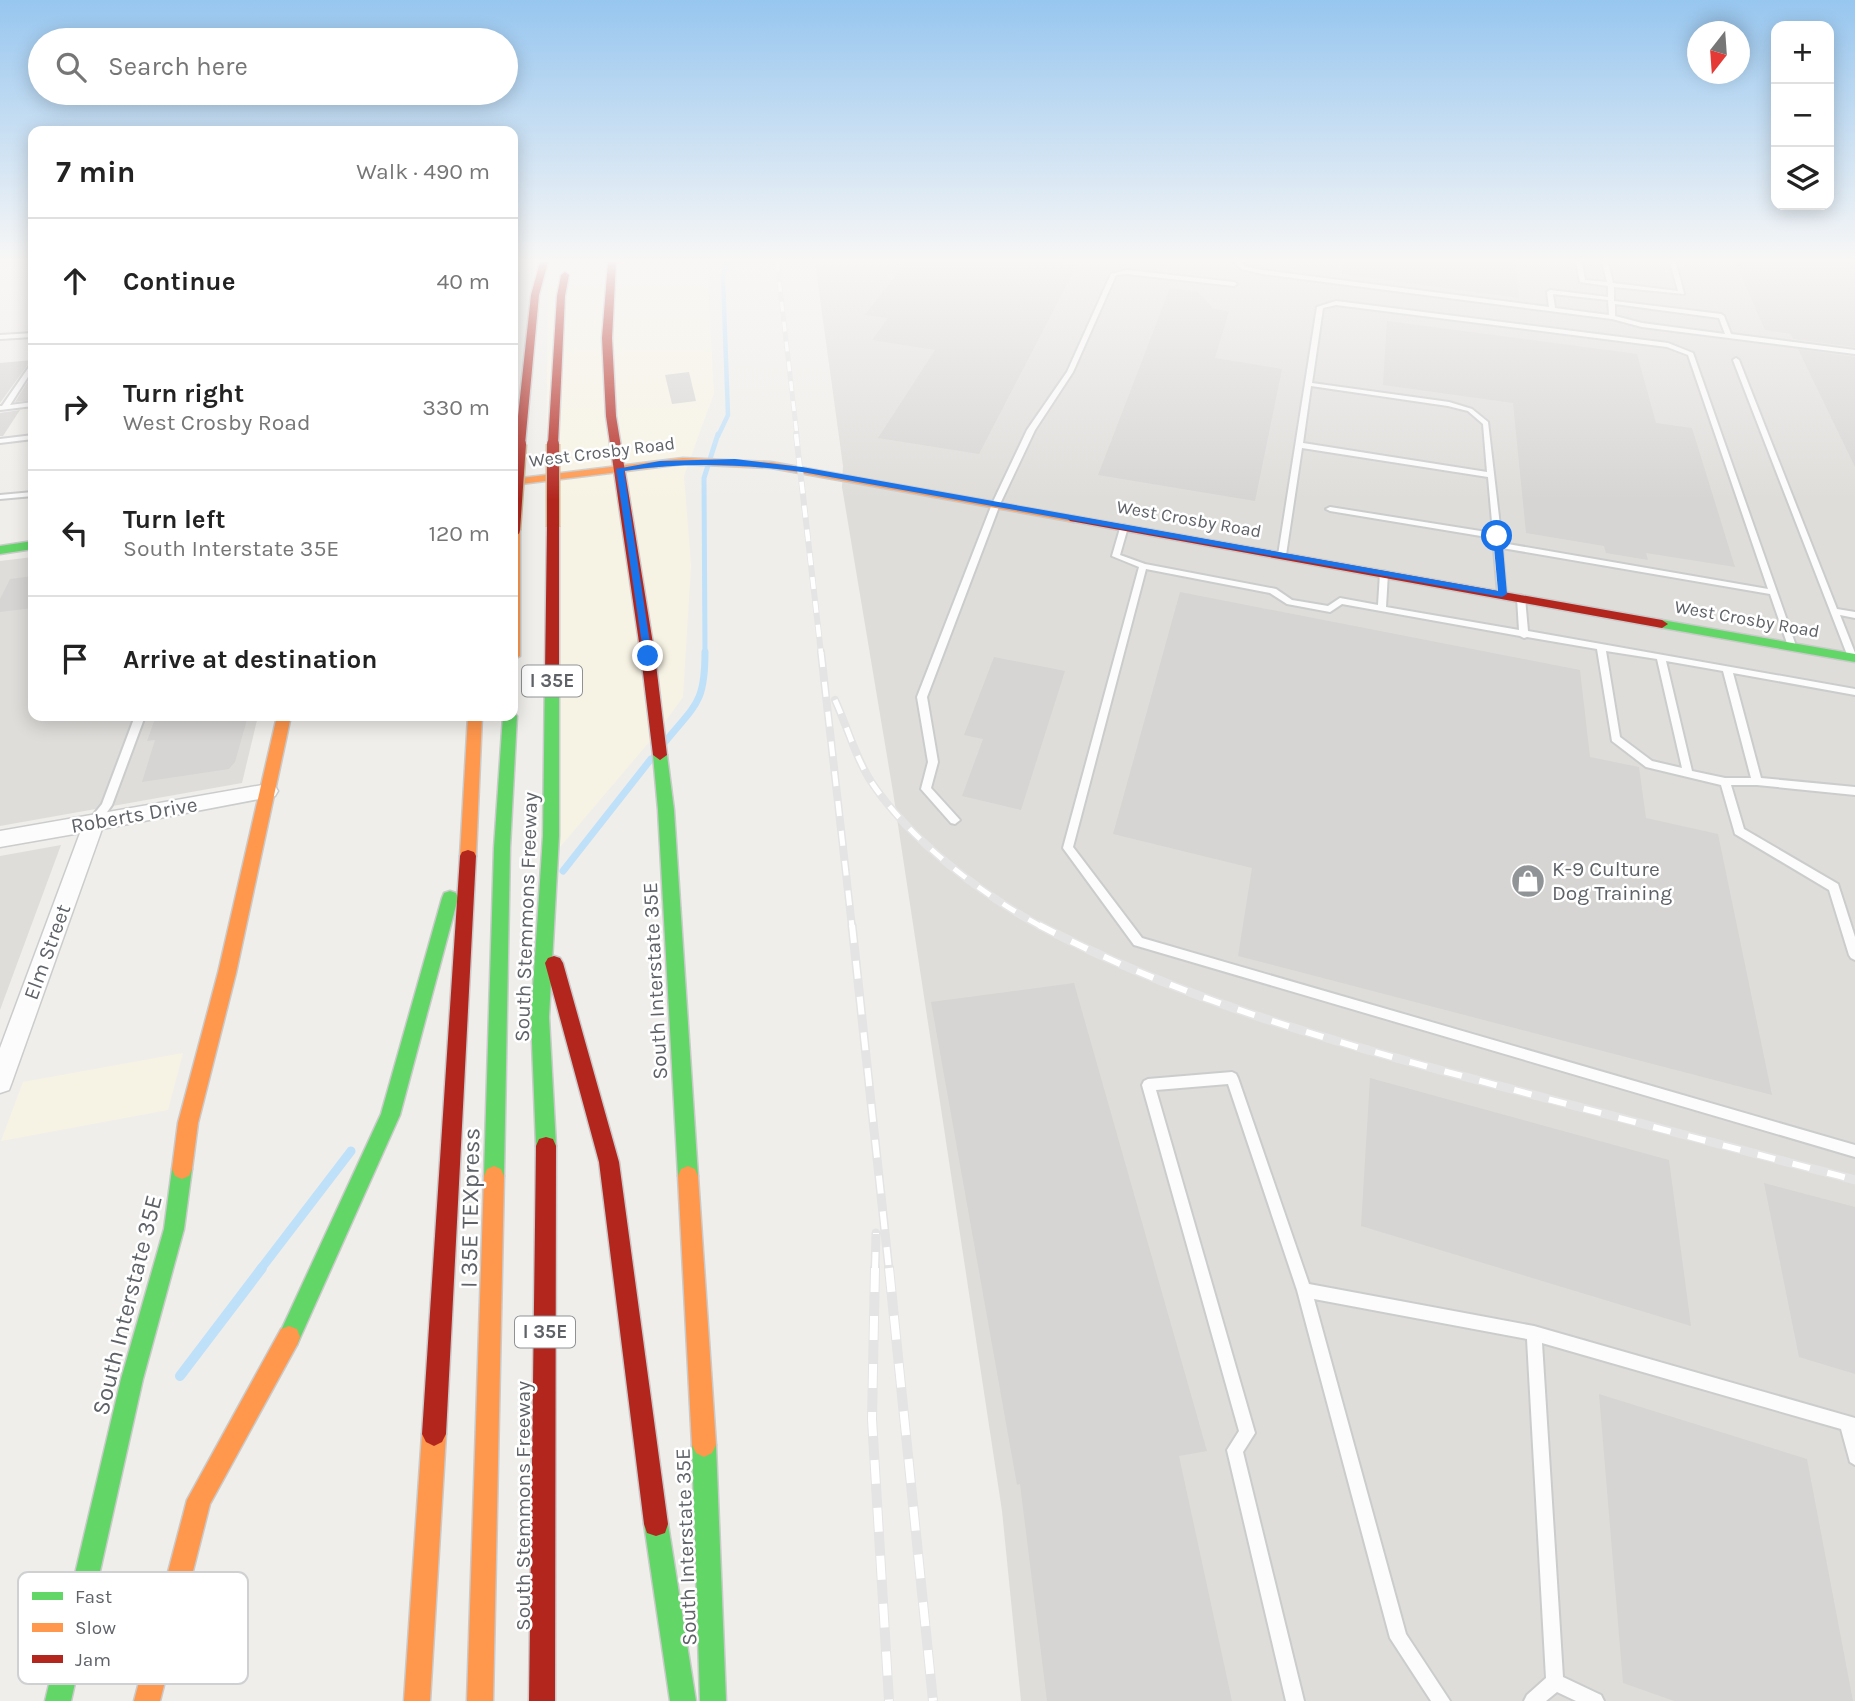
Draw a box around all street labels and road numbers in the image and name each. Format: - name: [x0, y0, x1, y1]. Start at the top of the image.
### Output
- street label: West Crosby Road: [528, 432, 676, 472]
- street label: West Crosby Road: [1115, 495, 1263, 543]
- street label: West Crosby Road: [1673, 595, 1821, 643]
- road number: I 35E: [522, 666, 582, 696]
- street label: South Stemmons Freeway: [510, 791, 542, 1042]
- street label: Roberts Drive: [69, 792, 199, 838]
- street label: South Interstate 35E: [638, 882, 672, 1080]
- street label: Elm Street: [19, 901, 75, 1003]
- street label: I 35E TEXpress: [455, 1128, 485, 1288]
- street label: South Interstate 35E: [86, 1192, 168, 1418]
- road number: I 35E: [515, 1316, 575, 1348]
- street label: South Stemmons Freeway: [511, 1381, 535, 1631]
- street label: South Interstate 35E: [671, 1448, 701, 1646]

